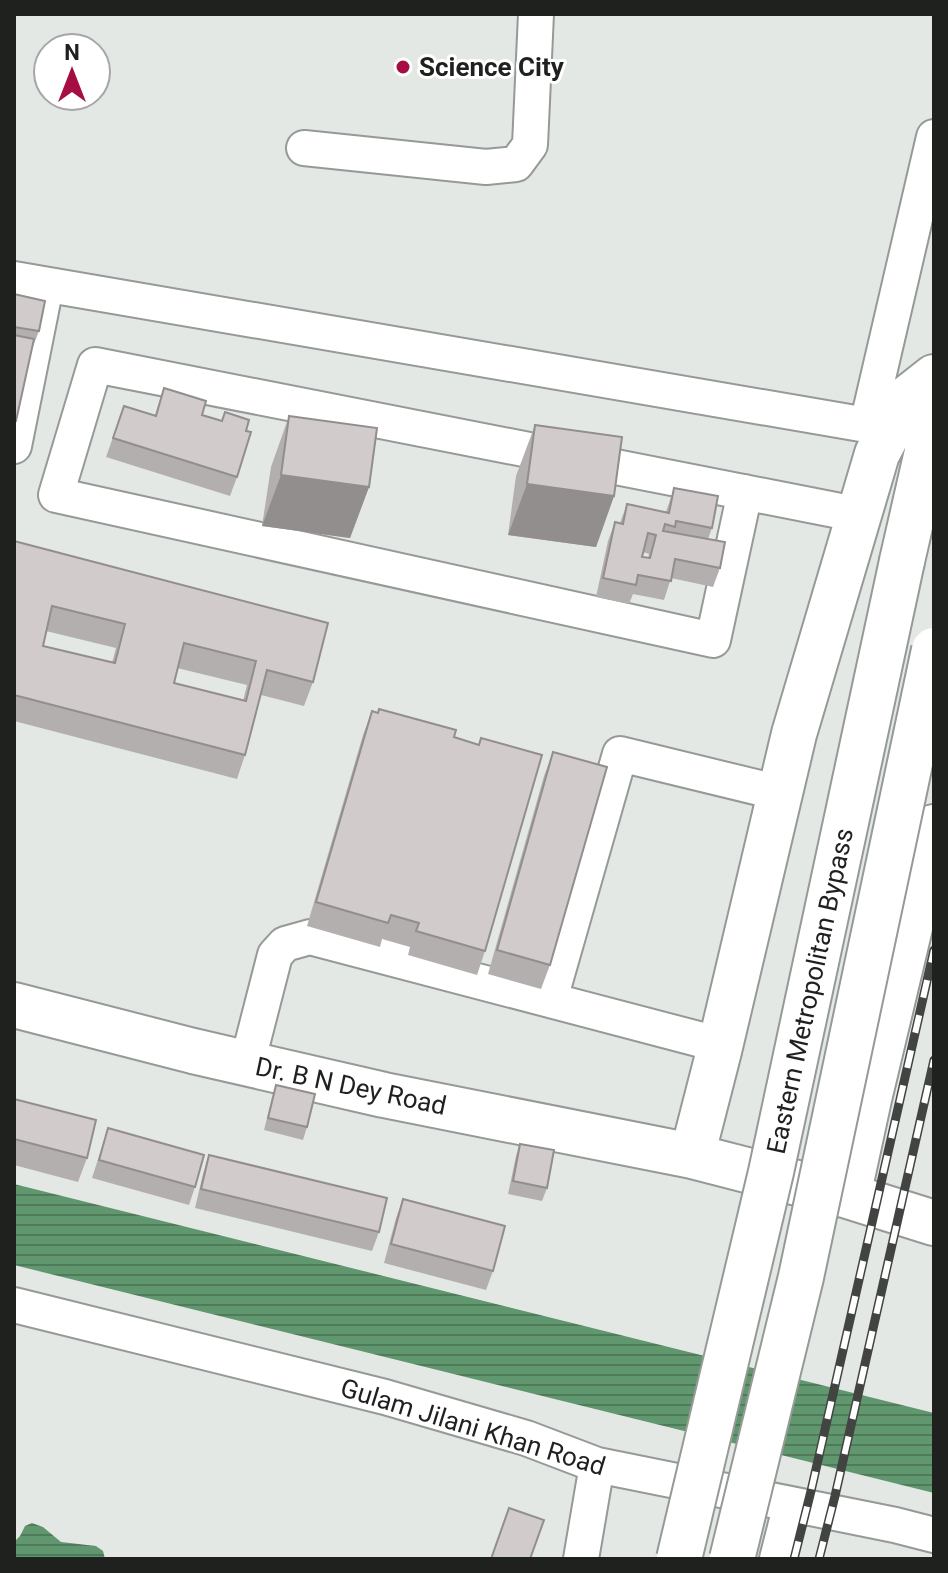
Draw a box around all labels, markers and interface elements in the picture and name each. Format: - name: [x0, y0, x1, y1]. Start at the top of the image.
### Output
- north arrow: [32, 32, 112, 112]
- text: N: [64, 40, 80, 65]
- place label: Science City: [419, 52, 565, 82]
- marker: Science City: [394, 58, 412, 76]
- street label: Eastern Metropolitan Bypass: [761, 825, 859, 1157]
- street label: Dr. B N Dey Road: [253, 1051, 449, 1121]
- street label: Gulam Jilani Khan Road: [337, 1372, 609, 1482]

